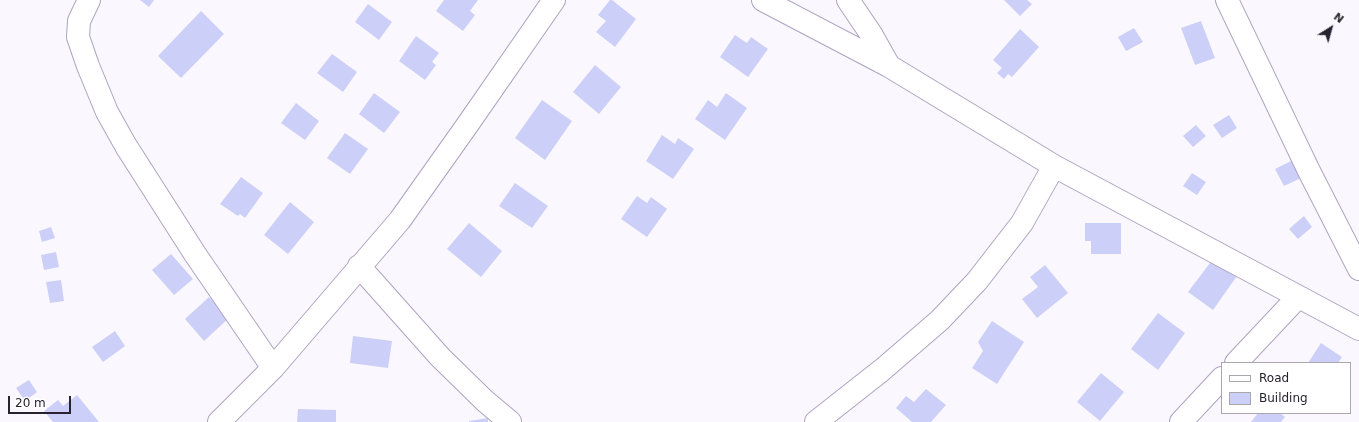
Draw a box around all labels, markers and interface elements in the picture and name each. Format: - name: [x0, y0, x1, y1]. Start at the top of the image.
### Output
- north arrow: [1311, 8, 1351, 48]
- text: N: [1331, 10, 1346, 26]
- legend: [1221, 362, 1351, 414]
- text: Road: [1259, 371, 1289, 385]
- scale bar: [10, 388, 73, 414]
- text: Building: [1259, 391, 1308, 405]
- text: 20 m: [15, 396, 46, 410]

